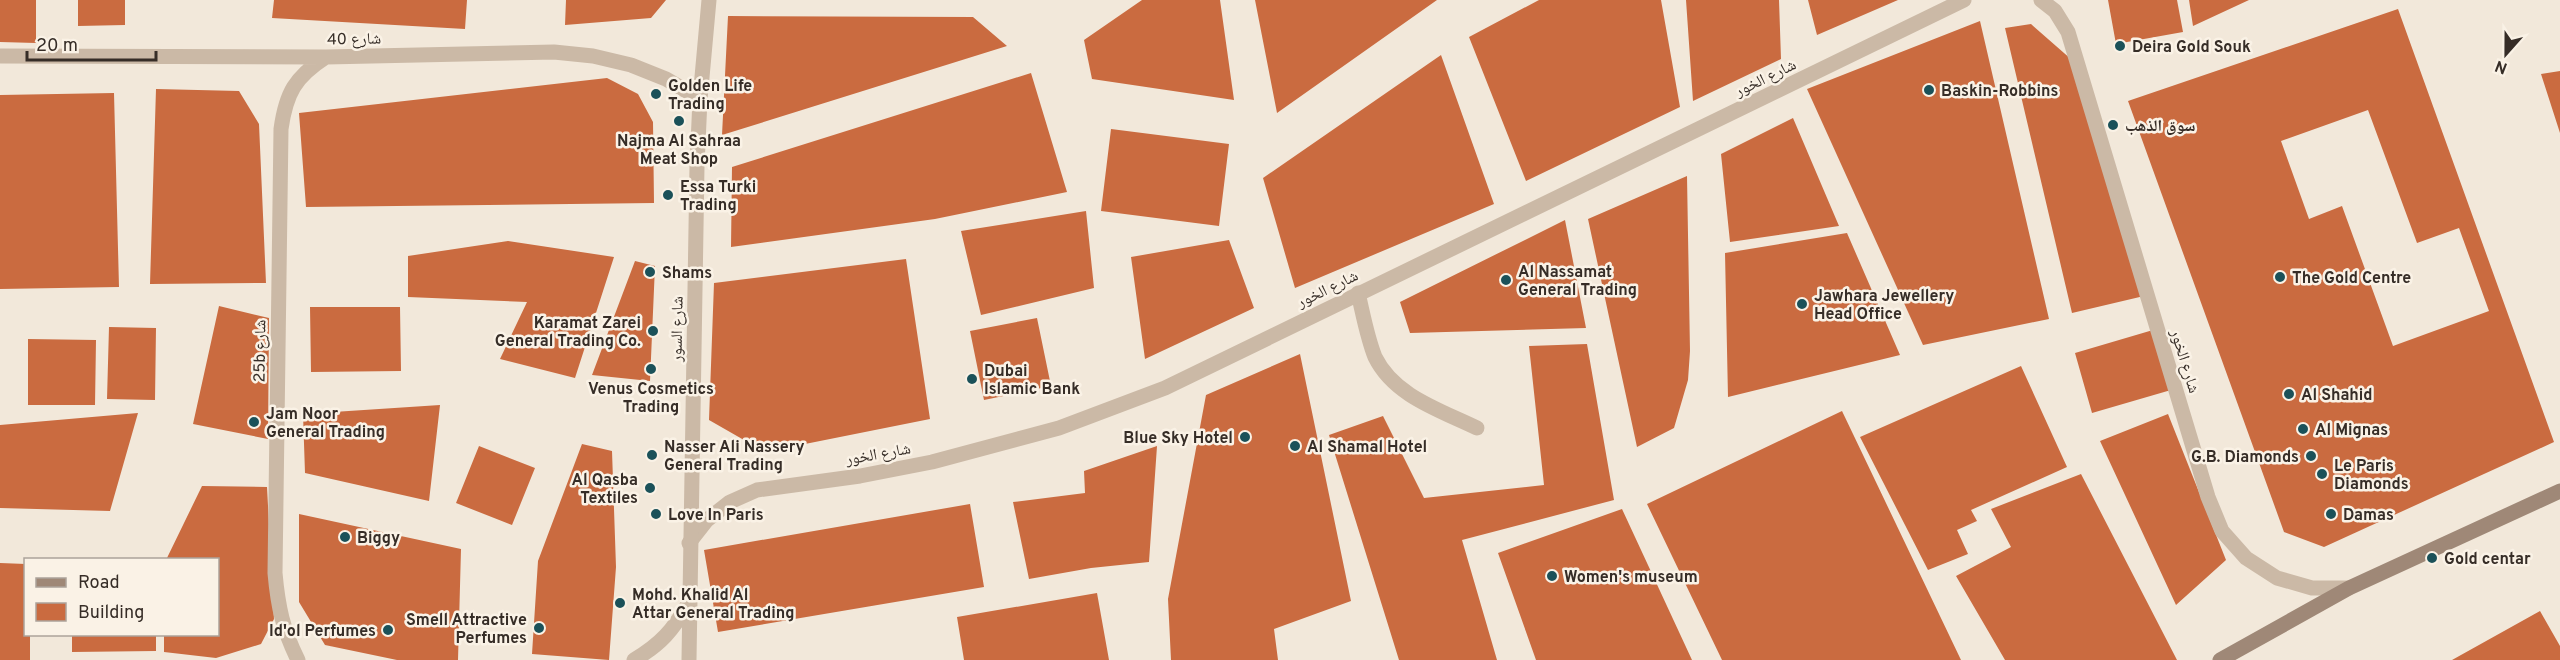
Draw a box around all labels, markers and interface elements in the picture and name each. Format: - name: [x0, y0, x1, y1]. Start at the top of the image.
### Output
- scale bar: [27, 24, 156, 62]
- north arrow: [2476, 24, 2536, 84]
- street label: شارع 40: [327, 30, 381, 50]
- text: 20 m: [36, 35, 78, 58]
- place label: Deira Gold Souk: [2132, 38, 2251, 58]
- marker: Deira Gold Souk: [2113, 39, 2127, 53]
- street label: شارع الخور: [1731, 55, 1800, 103]
- text: N: [2492, 55, 2510, 78]
- place label: Golden Life Trading: [668, 77, 752, 115]
- place label: Baskin-Robbins: [1941, 82, 2058, 102]
- marker: Baskin-Robbins: [1922, 83, 1936, 97]
- marker: Golden Life Trading: [649, 87, 663, 101]
- marker: Najma Al Sahraa Meat Shop: [672, 114, 686, 128]
- place label: سوق الذهب: [2125, 117, 2196, 137]
- marker: سوق الذهب: [2106, 118, 2120, 132]
- place label: Najma Al Sahraa Meat Shop: [617, 132, 741, 170]
- place label: Essa Turki Trading: [680, 178, 756, 216]
- marker: Essa Turki Trading: [661, 188, 675, 202]
- place label: Al Nassamat General Trading: [1518, 263, 1637, 301]
- place label: Shams: [662, 264, 712, 284]
- marker: Shams: [643, 265, 657, 279]
- street label: شارع الخور: [1293, 266, 1362, 314]
- place label: The Gold Centre: [2292, 269, 2411, 289]
- marker: The Gold Centre: [2273, 270, 2287, 284]
- marker: Al Nassamat General Trading: [1499, 273, 1513, 287]
- place label: Jawhara Jewellery Head Office: [1814, 287, 1954, 325]
- street label: شارع السور: [667, 296, 689, 363]
- marker: Jawhara Jewellery Head Office: [1795, 297, 1809, 311]
- place label: Karamat Zarei General Trading Co.: [495, 314, 641, 352]
- street label: 25b شارع: [250, 319, 272, 383]
- marker: Karamat Zarei General Trading Co.: [646, 324, 660, 338]
- street label: شارع الخور: [2165, 326, 2203, 396]
- marker: Venus Cosmetics Trading: [644, 362, 658, 376]
- place label: Dubai Islamic Bank: [984, 362, 1080, 400]
- marker: Dubai Islamic Bank: [965, 372, 979, 386]
- place label: Venus Cosmetics Trading: [588, 380, 714, 418]
- place label: Al Shahid: [2301, 386, 2373, 406]
- marker: Al Shahid: [2282, 387, 2296, 401]
- place label: Jam Noor General Trading: [266, 405, 385, 443]
- marker: Jam Noor General Trading: [247, 415, 261, 429]
- place label: Al Mignas: [2315, 421, 2388, 441]
- marker: Al Mignas: [2296, 422, 2310, 436]
- place label: Blue Sky Hotel: [1123, 429, 1233, 449]
- marker: Blue Sky Hotel: [1238, 430, 1252, 444]
- place label: Nasser Ali Nassery General Trading: [664, 438, 805, 476]
- place label: Al Shamal Hotel: [1307, 438, 1427, 458]
- street label: شارع الخور: [843, 439, 912, 471]
- marker: Al Shamal Hotel: [1288, 439, 1302, 453]
- marker: Nasser Ali Nassery General Trading: [645, 448, 659, 462]
- place label: G.B. Diamonds: [2191, 448, 2299, 468]
- marker: G.B. Diamonds: [2304, 449, 2318, 463]
- place label: Le Paris Diamonds: [2334, 457, 2409, 495]
- marker: Le Paris Diamonds: [2315, 467, 2329, 481]
- place label: Al Qasba Textiles: [572, 471, 638, 509]
- marker: Al Qasba Textiles: [643, 481, 657, 495]
- place label: Love In Paris: [668, 506, 764, 526]
- place label: Damas: [2343, 506, 2394, 526]
- marker: Love In Paris: [649, 507, 663, 521]
- marker: Damas: [2324, 507, 2338, 521]
- place label: Biggy: [357, 529, 400, 549]
- marker: Biggy: [338, 530, 352, 544]
- place label: Gold centar: [2444, 550, 2531, 570]
- marker: Gold centar: [2425, 551, 2439, 565]
- legend: [24, 558, 219, 636]
- place label: Women's museum: [1564, 568, 1698, 588]
- marker: Women's museum: [1545, 569, 1559, 583]
- text: Road: [78, 572, 120, 595]
- place label: Mohd. Khalid Al Attar General Trading: [632, 586, 795, 624]
- marker: Mohd. Khalid Al Attar General Trading: [613, 596, 627, 610]
- text: Building: [78, 602, 144, 625]
- place label: Smell Attractive Perfumes: [406, 611, 527, 649]
- marker: Smell Attractive Perfumes: [532, 621, 546, 635]
- place label: Id'ol Perfumes: [269, 622, 376, 642]
- marker: Id'ol Perfumes: [381, 623, 395, 637]

